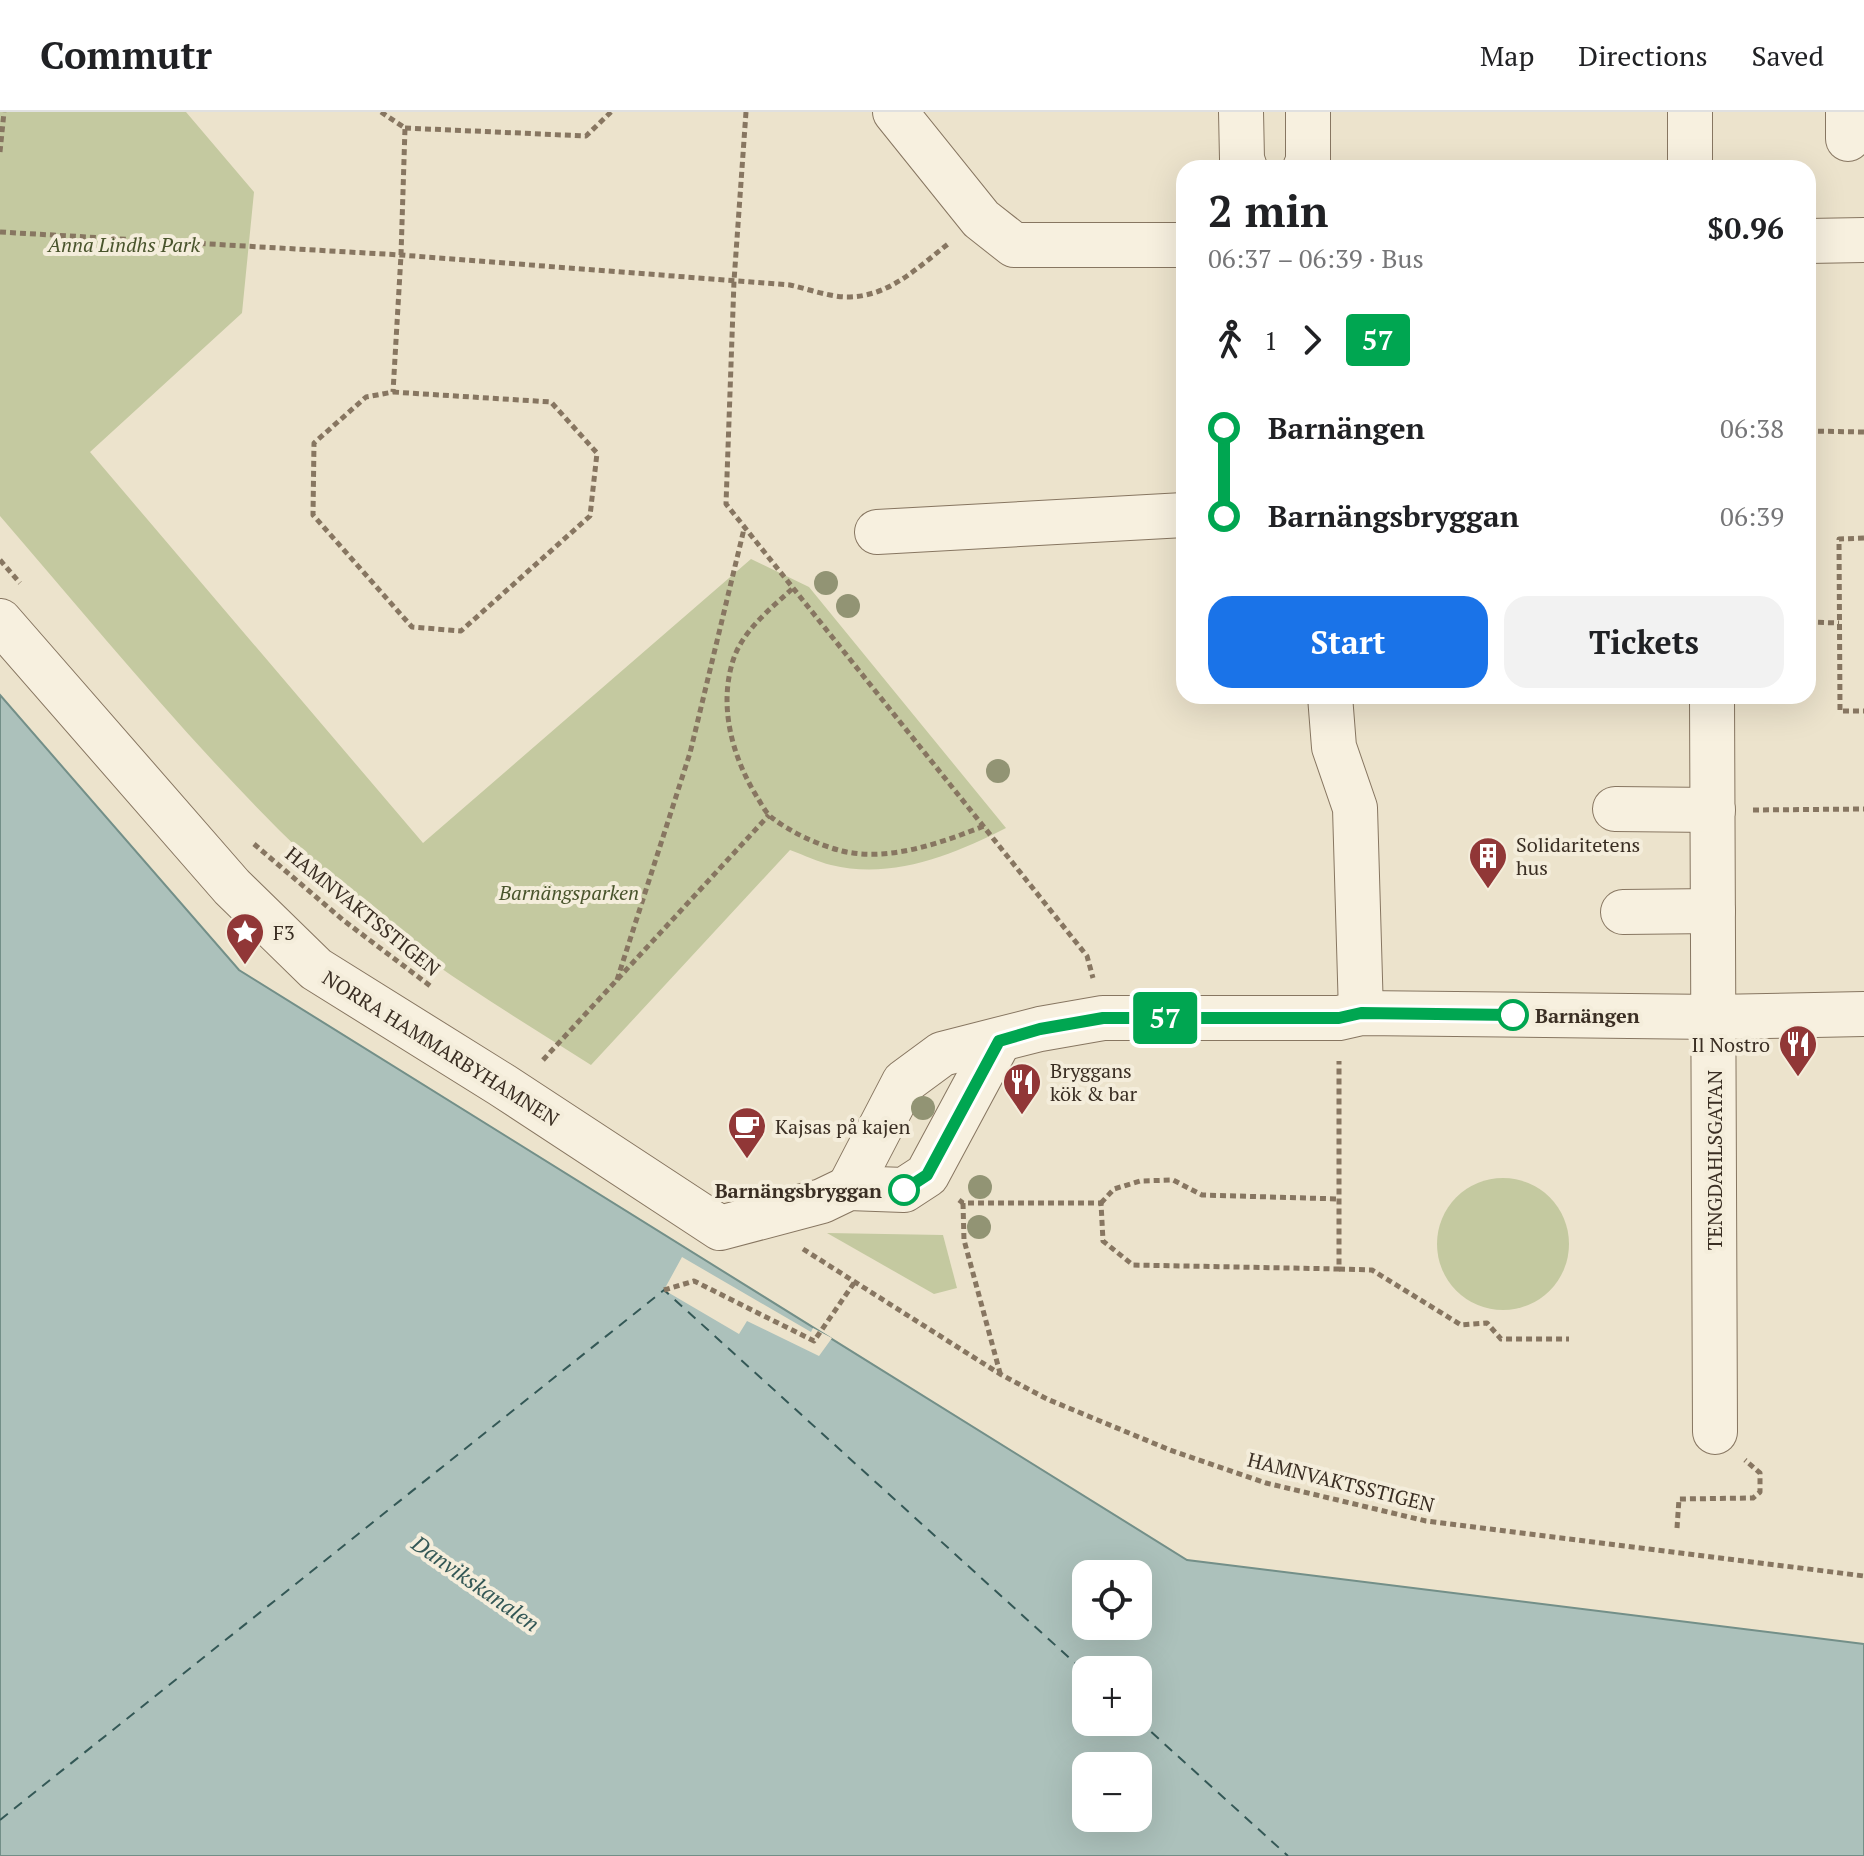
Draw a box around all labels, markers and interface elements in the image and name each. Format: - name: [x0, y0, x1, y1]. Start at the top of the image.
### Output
- text: Commutr: [40, 30, 212, 80]
- text: Map: [1480, 37, 1534, 74]
- text: Directions: [1578, 37, 1708, 74]
- text: Saved: [1752, 37, 1824, 74]
- text: 2 min: [1208, 181, 1328, 240]
- text: $0.96: [1707, 208, 1784, 248]
- park label: Anna Lindhs Park: [47, 231, 201, 258]
- text: 06:37 – 06:39 · Bus: [1208, 241, 1424, 275]
- icon: walk: [1208, 318, 1252, 362]
- icon: forward: [1290, 318, 1334, 362]
- text: 57: [1362, 321, 1394, 358]
- text: 1: [1264, 323, 1278, 357]
- text: Barnängen: [1268, 408, 1425, 448]
- text: 06:38: [1720, 411, 1784, 445]
- text: Barnängsbryggan: [1268, 496, 1519, 536]
- text: 06:39: [1720, 499, 1784, 533]
- button: Start: [1208, 596, 1488, 688]
- button: Tickets: [1504, 596, 1784, 688]
- place label: Solidaritetens hus: [1516, 831, 1640, 881]
- building icon: Solidaritetens hus: [1467, 835, 1509, 890]
- street label: HAMNVAKTSSTIGEN: [280, 840, 446, 982]
- park label: Barnängsparken: [498, 879, 639, 906]
- place icon: F3: [224, 911, 266, 966]
- place label: F3: [273, 919, 295, 946]
- street label: NORRA HAMMARBYHAMNEN: [318, 964, 565, 1132]
- line badge: 57: [1129, 992, 1201, 1044]
- text: 57: [1149, 999, 1181, 1036]
- marker: Barnängen: [1498, 1000, 1528, 1030]
- place label: Barnängen: [1535, 1002, 1640, 1029]
- restaurant icon: Il Nostro: [1777, 1023, 1819, 1078]
- place label: Il Nostro: [1692, 1031, 1770, 1058]
- place label: Bryggans kök & bar: [1050, 1057, 1138, 1107]
- restaurant icon: Bryggans kök & bar: [1001, 1061, 1043, 1116]
- street label: TENGDAHLSGATAN: [1701, 1070, 1728, 1250]
- cafe icon: Kajsas på kajen: [726, 1105, 768, 1160]
- place label: Kajsas på kajen: [775, 1113, 911, 1140]
- marker: Barnängsbryggan: [889, 1175, 919, 1205]
- place label: Barnängsbryggan: [715, 1177, 882, 1204]
- street label: HAMNVAKTSSTIGEN: [1245, 1446, 1438, 1518]
- water label: Danvikskanalen: [406, 1528, 545, 1638]
- map controls: [1072, 1560, 1152, 1832]
- button: locate: [1072, 1560, 1152, 1640]
- button: +: [1072, 1656, 1152, 1736]
- button: −: [1072, 1752, 1152, 1832]

